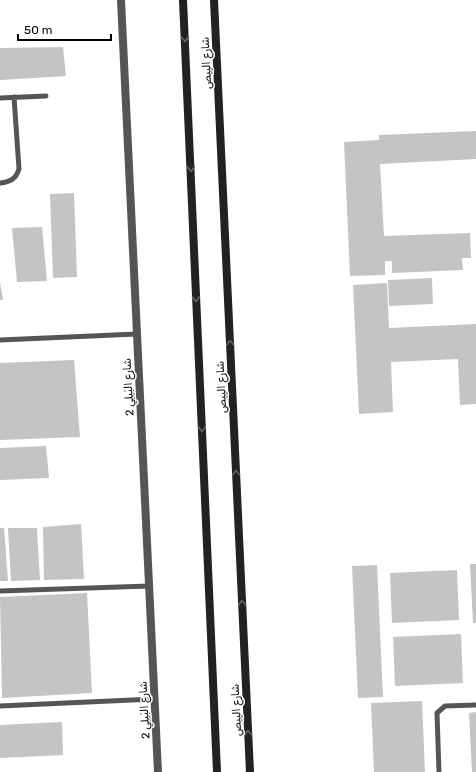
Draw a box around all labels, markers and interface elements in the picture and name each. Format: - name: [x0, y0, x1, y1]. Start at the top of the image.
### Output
- scale bar: [18, 16, 111, 42]
- text: 50 m: [24, 23, 52, 37]
- one-way arrow: [181, 36, 189, 42]
- street label: شارع البِيص: [199, 36, 216, 89]
- one-way arrow: [186, 166, 195, 172]
- one-way arrow: [192, 296, 200, 302]
- one-way arrow: [226, 340, 234, 346]
- street label: شارع البَيلِي 2: [120, 358, 139, 416]
- street label: شارع البِيص: [214, 360, 231, 413]
- one-way arrow: [197, 426, 206, 432]
- one-way arrow: [232, 470, 240, 476]
- one-way arrow: [238, 600, 246, 606]
- street label: شارع البَيلِي 2: [136, 681, 155, 739]
- street label: شارع البِيص: [229, 683, 246, 736]
- one-way arrow: [244, 730, 252, 736]

